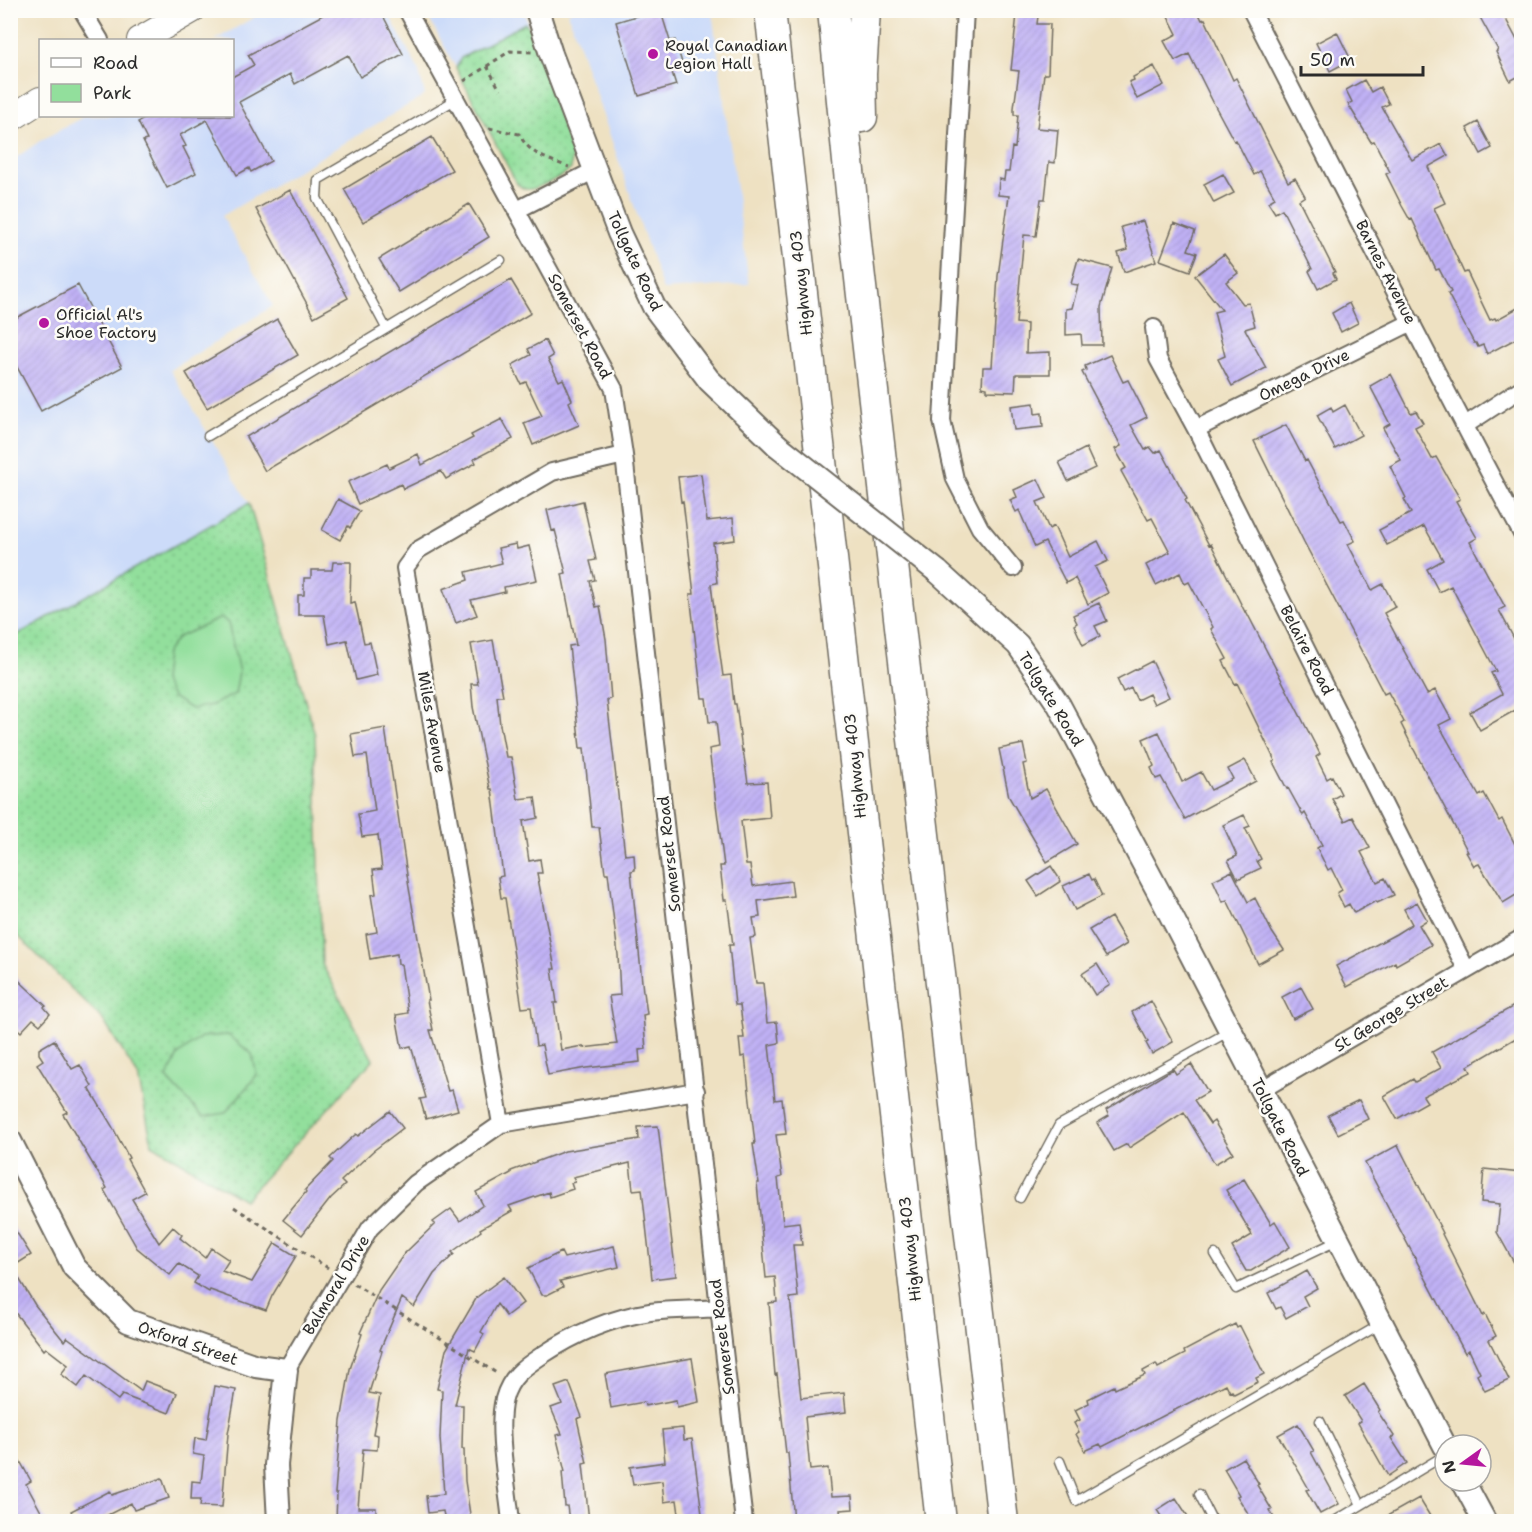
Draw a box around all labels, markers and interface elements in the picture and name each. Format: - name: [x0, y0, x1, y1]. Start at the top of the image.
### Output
- place label: Royal Canadian Legion Hall: [665, 35, 788, 74]
- legend: [39, 39, 234, 117]
- scale bar: [1301, 39, 1422, 77]
- marker: Royal Canadian Legion Hall: [646, 47, 660, 61]
- text: 50 m: [1310, 48, 1355, 72]
- text: Road: [93, 51, 138, 75]
- text: Park: [93, 81, 132, 105]
- street label: Tollgate Road: [603, 208, 667, 314]
- street label: Barnes Avenue: [1351, 216, 1421, 328]
- street label: Highway 403: [785, 229, 817, 337]
- street label: Somerset Road: [543, 269, 617, 383]
- place label: Official Al's Shoe Factory: [56, 304, 157, 343]
- marker: Official Al's Shoe Factory: [37, 316, 51, 330]
- street label: Omega Drive: [1255, 344, 1353, 406]
- street label: Belaire Road: [1275, 601, 1339, 699]
- street label: Tollgate Road: [1014, 648, 1088, 750]
- street label: Miles Avenue: [413, 669, 451, 775]
- street label: Highway 403: [839, 712, 871, 820]
- street label: Somerset Road: [652, 795, 686, 913]
- street label: St George Street: [1330, 972, 1452, 1056]
- street label: Tollgate Road: [1246, 1074, 1314, 1180]
- street label: Highway 403: [894, 1195, 926, 1303]
- street label: Balmoral Drive: [298, 1231, 374, 1339]
- street label: Somerset Road: [704, 1278, 740, 1396]
- street label: Oxford Street: [135, 1316, 241, 1370]
- north arrow: [1433, 1433, 1493, 1493]
- text: N: [1437, 1458, 1461, 1476]

